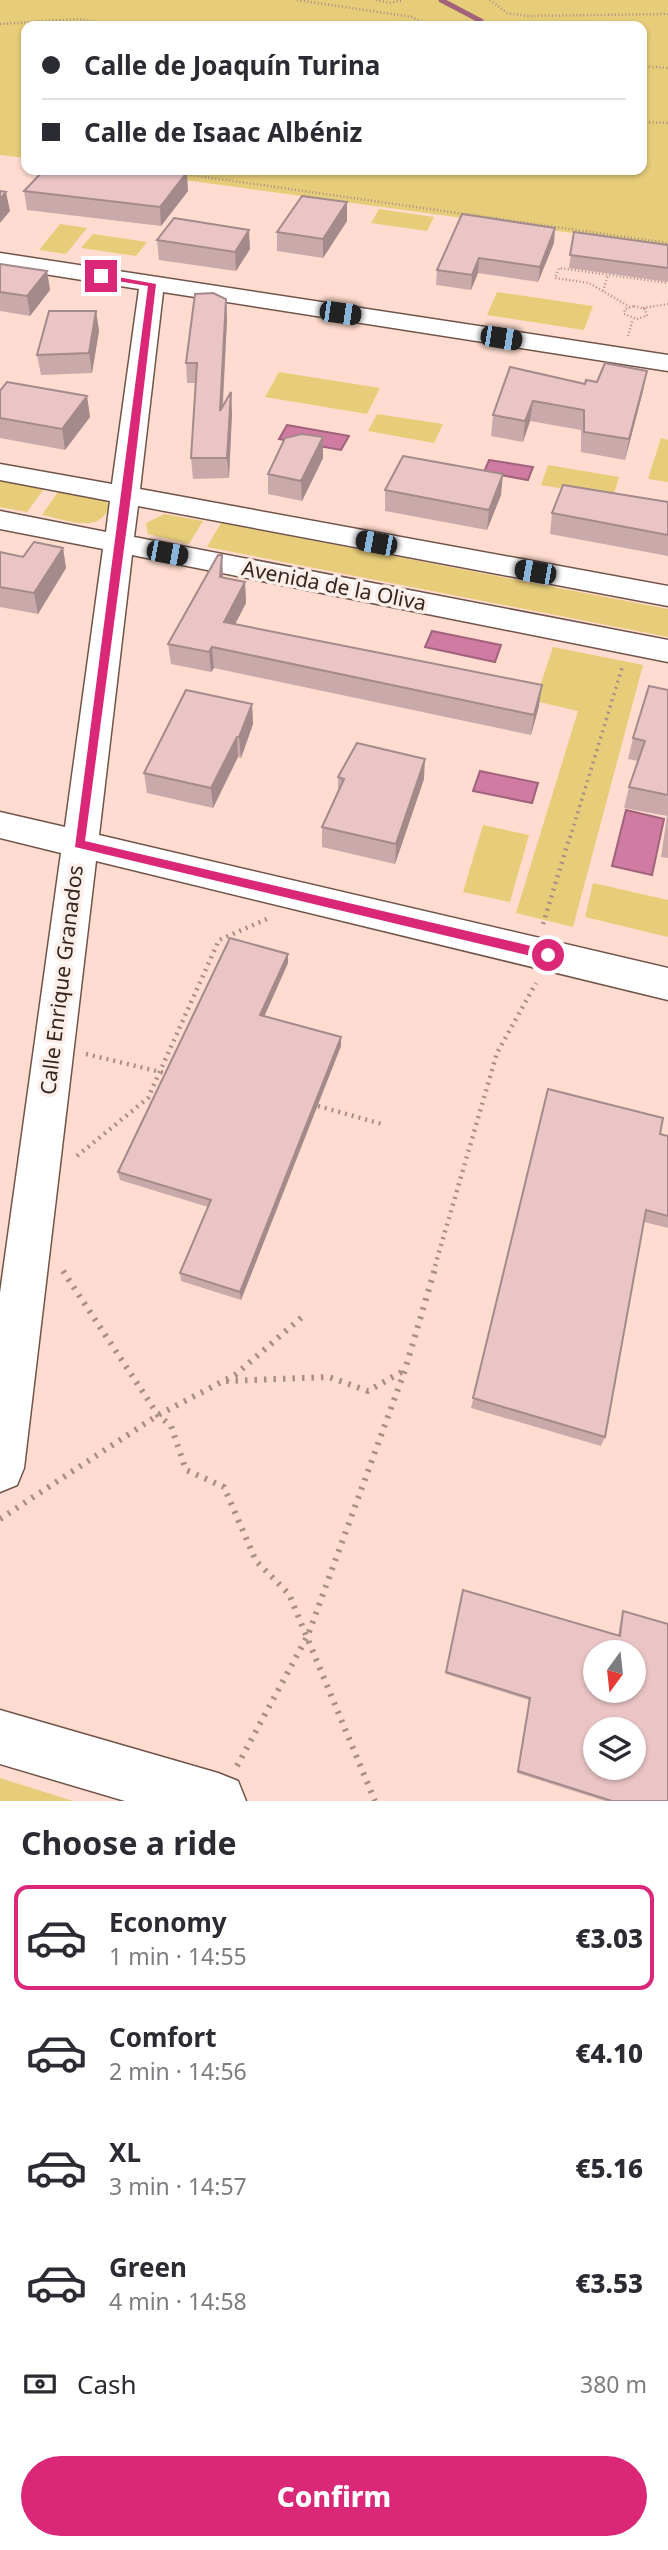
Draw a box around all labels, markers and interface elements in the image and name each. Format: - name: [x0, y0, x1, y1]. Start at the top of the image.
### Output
- text: Calle de Joaquín Turina: [84, 47, 380, 83]
- text: Calle de Isaac Albéniz: [84, 114, 362, 150]
- route end: [85, 260, 117, 292]
- car: [318, 300, 363, 326]
- car: [479, 324, 524, 352]
- car: [354, 529, 399, 557]
- car: [145, 539, 190, 567]
- street label: Avenida de la Oliva: [240, 553, 429, 617]
- car: [513, 558, 558, 586]
- street label: Calle Enrique Granados: [33, 864, 89, 1096]
- route start: [532, 939, 564, 971]
- north arrow: [583, 1640, 646, 1703]
- map controls: [583, 1640, 646, 1780]
- button: layers: [583, 1717, 646, 1780]
- text: Choose a ride: [21, 1821, 237, 1864]
- text: Economy: [109, 1904, 227, 1940]
- icon: car: [25, 1906, 88, 1969]
- text: €3.03: [575, 1920, 643, 1956]
- text: 1 min · 14:55: [109, 1940, 247, 1972]
- text: Comfort: [109, 2019, 217, 2055]
- icon: car: [25, 2021, 88, 2084]
- text: €4.10: [575, 2035, 643, 2071]
- text: 2 min · 14:56: [109, 2055, 247, 2087]
- text: XL: [109, 2134, 141, 2170]
- icon: car: [25, 2136, 88, 2199]
- text: €5.16: [575, 2150, 643, 2186]
- text: 3 min · 14:57: [109, 2170, 247, 2202]
- text: Green: [109, 2249, 187, 2285]
- icon: car: [25, 2251, 88, 2314]
- text: €3.53: [575, 2265, 643, 2301]
- text: 4 min · 14:58: [109, 2285, 247, 2317]
- icon: cash: [21, 2365, 59, 2403]
- text: Cash: [77, 2366, 137, 2402]
- text: 380 m: [580, 2368, 647, 2400]
- button: Confirm: [21, 2456, 647, 2536]

